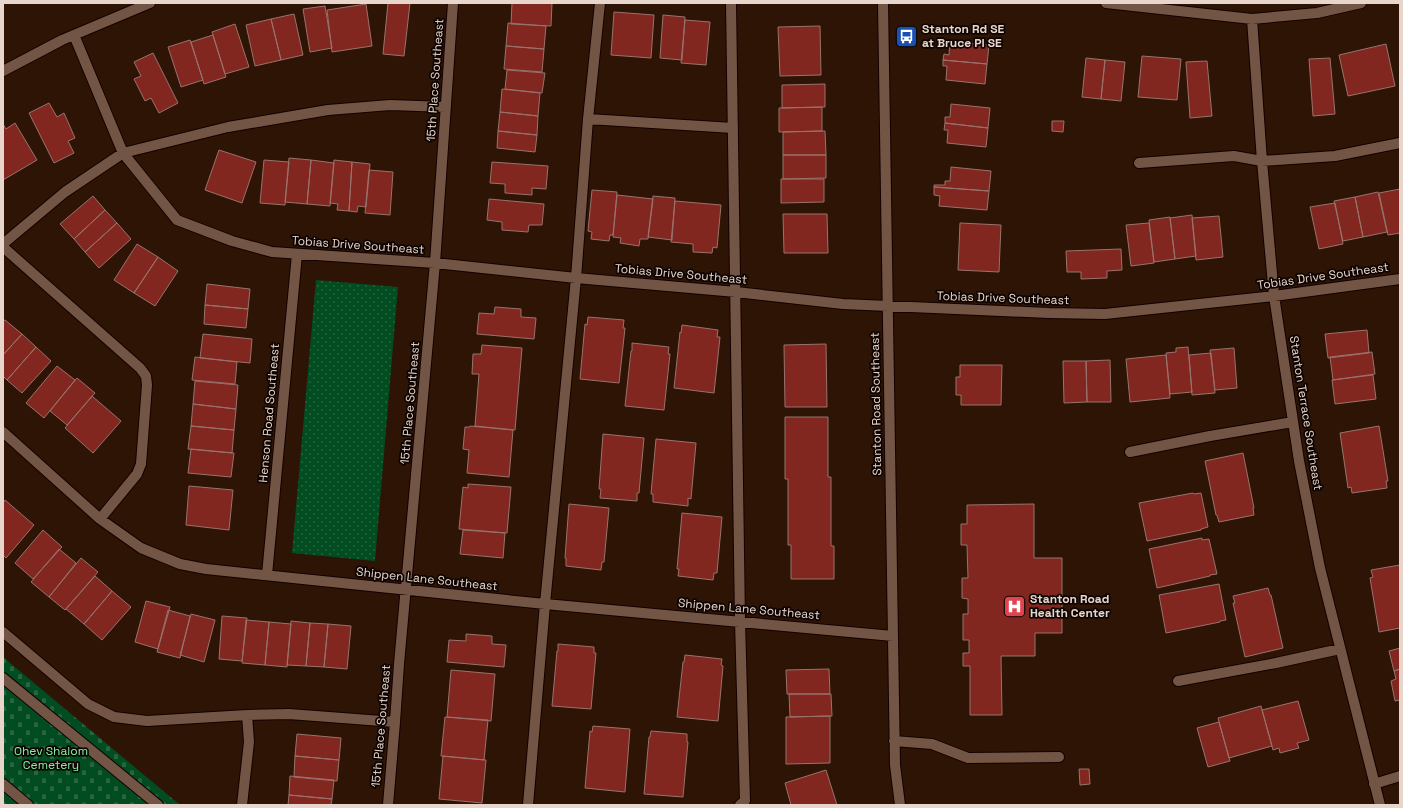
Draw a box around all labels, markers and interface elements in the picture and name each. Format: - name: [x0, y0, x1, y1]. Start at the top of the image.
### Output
- street label: 15th Place Southeast: [423, 18, 447, 142]
- place label: Stanton Rd SE at Bruce Pl SE: [922, 21, 1005, 51]
- bus stop icon: Stanton Rd SE at Bruce Pl SE: [893, 23, 919, 49]
- street label: Tobias Drive Southeast: [291, 232, 425, 258]
- street label: Tobias Drive Southeast: [1256, 259, 1390, 293]
- street label: Tobias Drive Southeast: [614, 260, 748, 288]
- street label: Tobias Drive Southeast: [936, 288, 1070, 308]
- street label: Stanton Road Southeast: [867, 332, 885, 476]
- street label: Stanton Terrace Southeast: [1286, 335, 1326, 491]
- street label: 15th Place Southeast: [397, 341, 423, 465]
- street label: Henson Road Southeast: [255, 343, 283, 483]
- street label: Shippen Lane Southeast: [355, 564, 499, 594]
- place label: Stanton Road Health Center: [1030, 591, 1110, 621]
- hospital icon: Stanton Road Health Center: [1002, 593, 1028, 619]
- street label: Shippen Lane Southeast: [677, 595, 821, 623]
- street label: 15th Place Southeast: [368, 664, 394, 788]
- park label: Ohev Shalom Cemetery: [14, 743, 88, 773]

